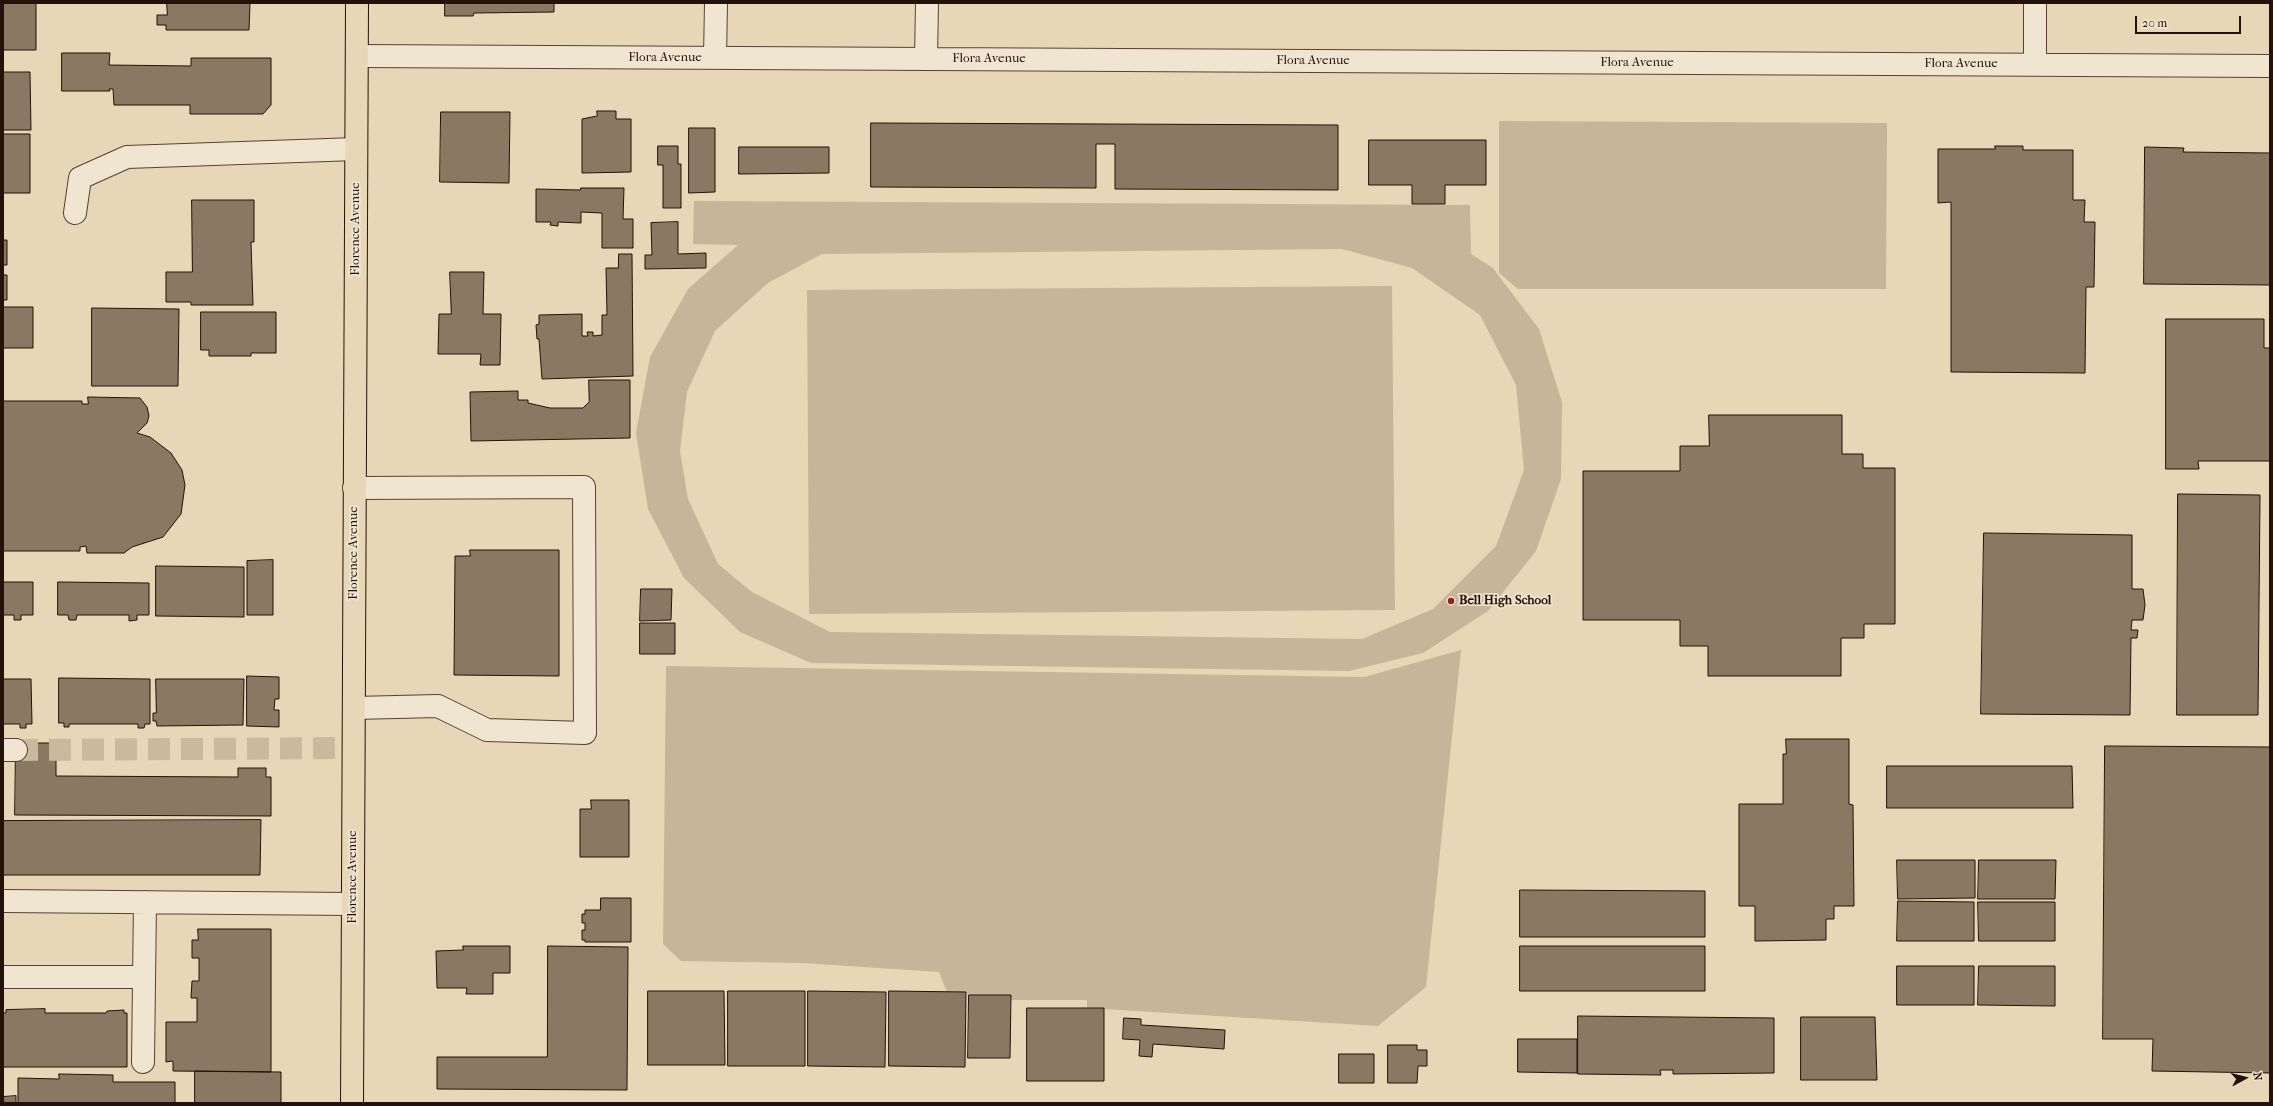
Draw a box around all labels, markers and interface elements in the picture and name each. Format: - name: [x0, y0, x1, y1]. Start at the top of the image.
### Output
- scale bar: [2137, 8, 2243, 34]
- text: 20 m: [2142, 16, 2167, 30]
- street label: Flora Avenue: [628, 50, 702, 66]
- street label: Flora Avenue: [952, 51, 1026, 67]
- street label: Flora Avenue: [1276, 53, 1350, 69]
- street label: Flora Avenue: [1600, 55, 1674, 71]
- street label: Flora Avenue: [1924, 56, 1998, 72]
- street label: Florence Avenue: [348, 182, 364, 276]
- street label: Florence Avenue: [346, 506, 362, 600]
- place label: Bell High School: [1459, 593, 1551, 609]
- marker: Bell High School: [1446, 596, 1456, 606]
- street label: Florence Avenue: [345, 830, 361, 924]
- north arrow: [2225, 1058, 2265, 1098]
- text: N: [2250, 1072, 2264, 1081]

